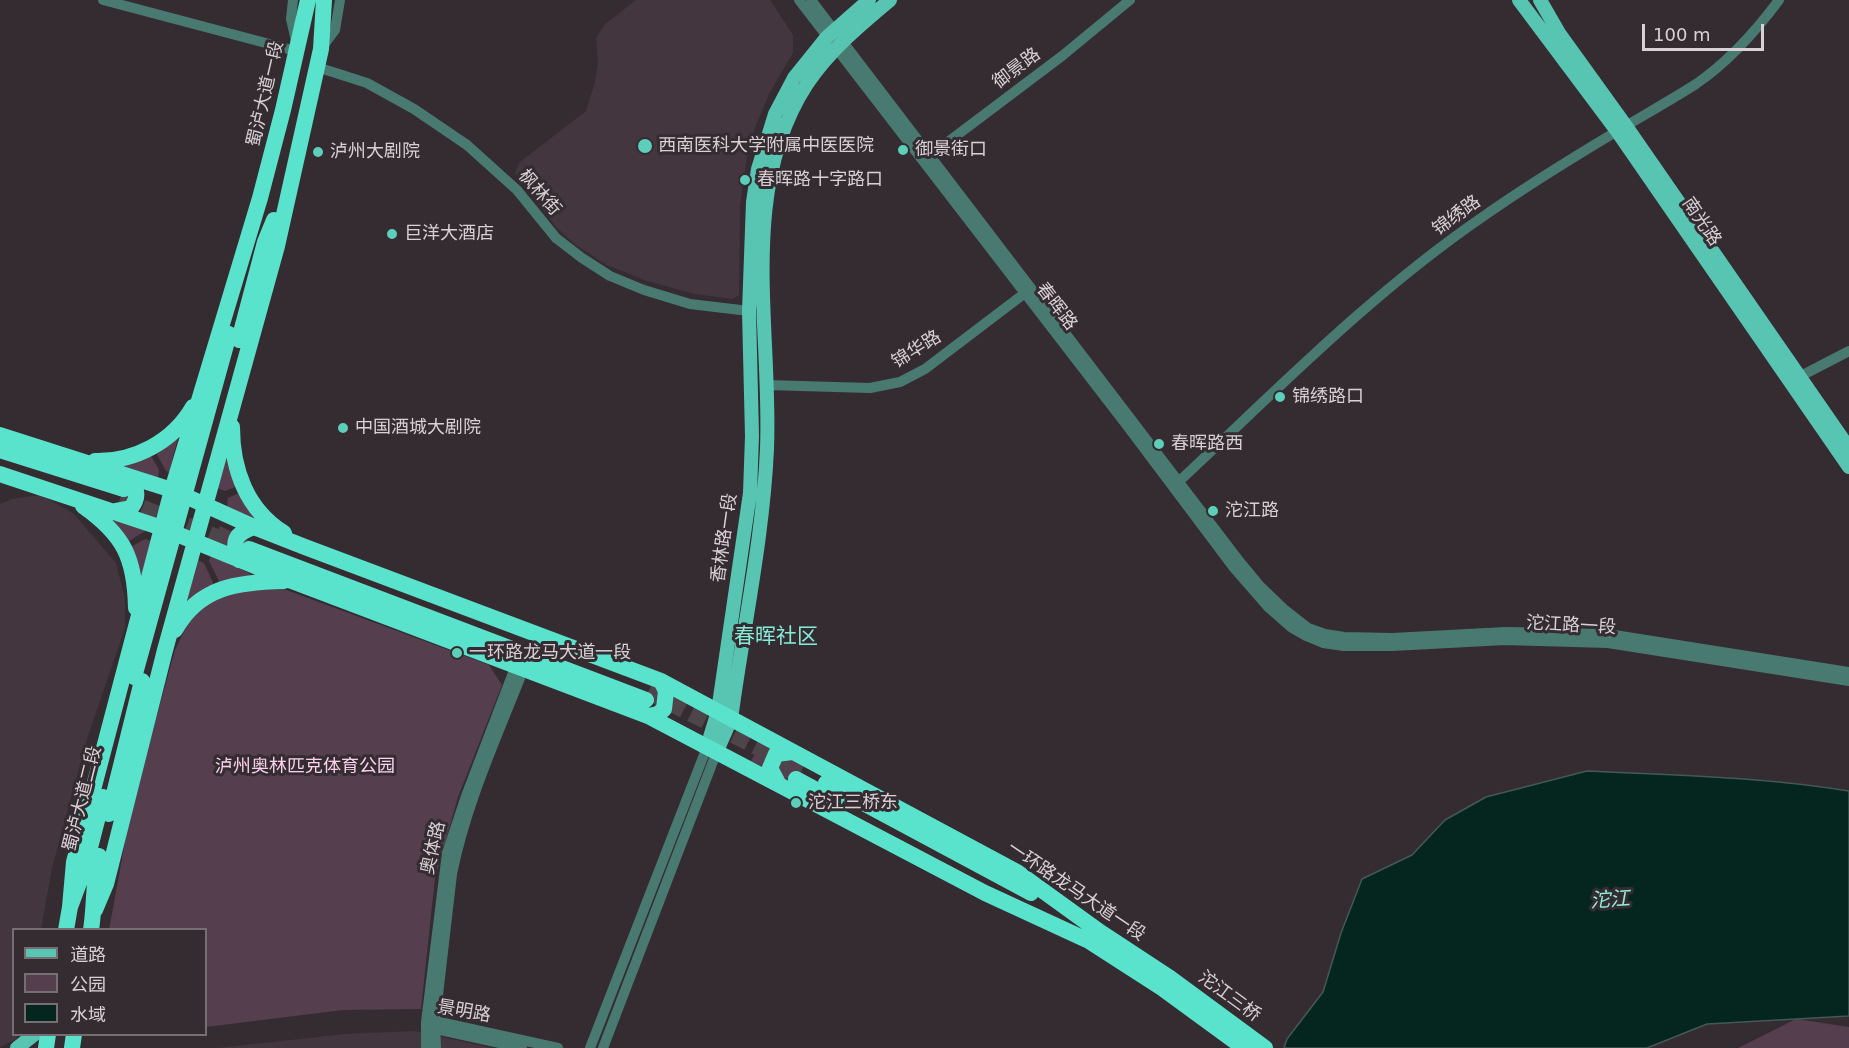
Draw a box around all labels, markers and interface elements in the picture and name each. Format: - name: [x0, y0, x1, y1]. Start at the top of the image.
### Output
- scale bar: [1645, 12, 1766, 50]
- text: 100 m: [1653, 24, 1711, 45]
- street label: 蜀泸大道一段: [243, 39, 289, 149]
- street label: 御景路: [989, 44, 1045, 94]
- place label: 西南医科大学附属中医医院: [658, 135, 874, 157]
- marker: 西南医科大学附属中医医院: [636, 137, 654, 155]
- place label: 御景街口: [915, 139, 987, 161]
- place label: 泸州大剧院: [330, 141, 420, 163]
- marker: 御景街口: [896, 143, 910, 157]
- marker: 泸州大剧院: [311, 145, 325, 159]
- street label: 枫林街: [513, 166, 565, 220]
- place label: 春晖路十字路口: [757, 169, 883, 191]
- marker: 春晖路十字路口: [738, 173, 752, 187]
- street label: 锦绣路: [1429, 191, 1485, 241]
- street label: 南光路: [1677, 194, 1725, 250]
- place label: 巨洋大酒店: [404, 223, 494, 245]
- marker: 巨洋大酒店: [385, 227, 399, 241]
- street label: 春晖路: [1031, 279, 1081, 335]
- street label: 锦华路: [888, 327, 946, 373]
- place label: 锦绣路口: [1292, 386, 1364, 408]
- marker: 锦绣路口: [1273, 390, 1287, 404]
- place label: 中国酒城大剧院: [355, 417, 481, 439]
- marker: 中国酒城大剧院: [336, 421, 350, 435]
- place label: 春晖路西: [1171, 433, 1243, 455]
- marker: 春晖路西: [1152, 437, 1166, 451]
- street label: 香林路一段: [708, 492, 742, 584]
- place label: 沱江路: [1225, 500, 1279, 522]
- marker: 沱江路: [1206, 504, 1220, 518]
- street label: 沱江路一段: [1525, 613, 1617, 639]
- district label: 春晖社区: [734, 625, 818, 651]
- place label: 一环路龙马大道一段: [469, 642, 631, 664]
- marker: 一环路龙马大道一段: [450, 646, 464, 660]
- street label: 蜀泸大道二段: [59, 744, 107, 854]
- park label: 泸州奥林匹克体育公园: [215, 756, 395, 778]
- place label: 沱江三桥东: [808, 792, 898, 814]
- marker: 沱江三桥东: [789, 796, 803, 810]
- street label: 奥体路: [417, 819, 451, 877]
- street label: 一环路龙马大道一段: [1003, 838, 1149, 946]
- water label: 沱江: [1589, 888, 1631, 914]
- legend: [12, 928, 207, 1036]
- text: 道路: [70, 944, 106, 965]
- street label: 沱江三桥: [1194, 967, 1264, 1027]
- text: 公园: [70, 974, 106, 995]
- street label: 景明路: [436, 997, 492, 1027]
- text: 水域: [70, 1004, 106, 1025]

